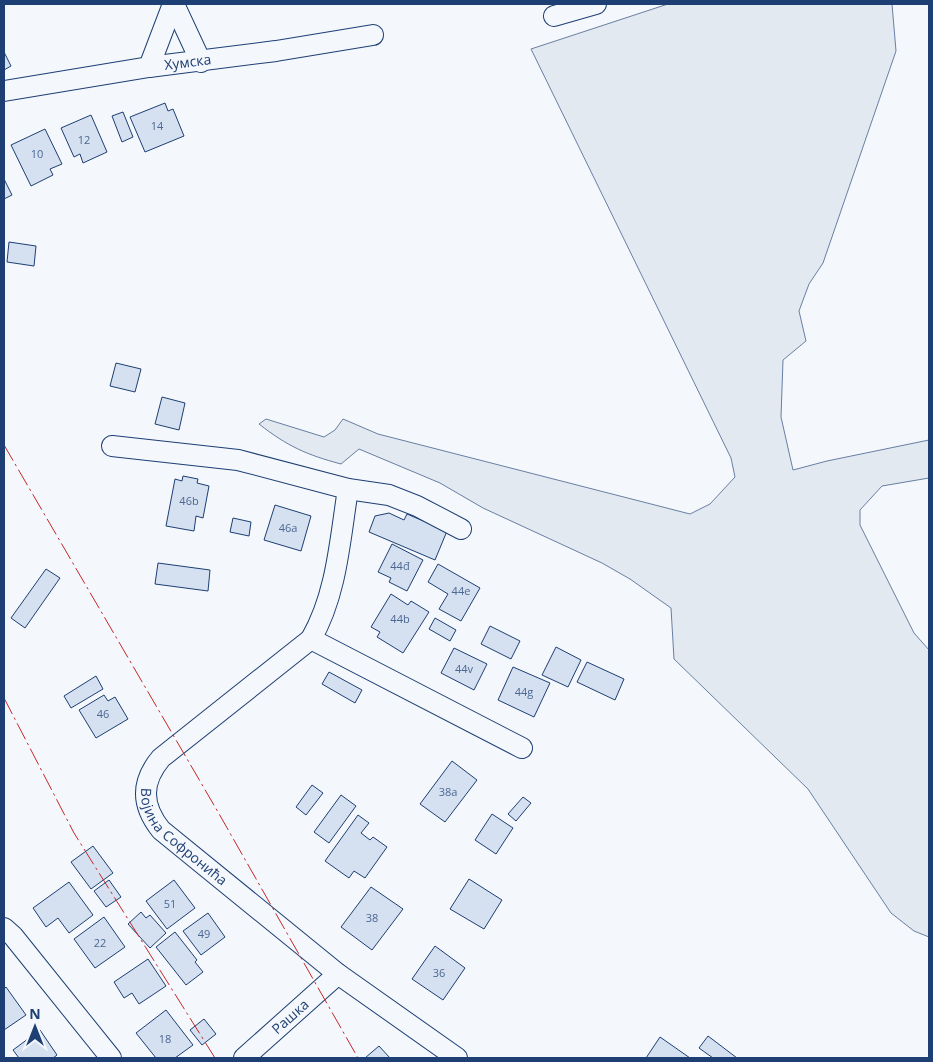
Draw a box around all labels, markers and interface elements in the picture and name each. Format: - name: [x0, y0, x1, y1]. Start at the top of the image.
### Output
- street label: Хумска: [163, 49, 212, 74]
- house number: 14: [151, 118, 164, 133]
- house number: 12: [78, 132, 90, 147]
- house number: 10: [31, 146, 43, 161]
- house number: 46b: [179, 493, 199, 508]
- house number: 46a: [279, 520, 297, 535]
- house number: 44đ: [390, 558, 410, 573]
- house number: 44e: [452, 583, 470, 598]
- house number: 44b: [390, 611, 410, 626]
- house number: 44v: [455, 661, 474, 676]
- house number: 44g: [515, 684, 533, 699]
- house number: 46: [97, 706, 109, 721]
- house number: 38a: [439, 784, 457, 799]
- street label: Војина Софронића: [137, 788, 232, 889]
- house number: 51: [164, 896, 176, 911]
- house number: 38: [366, 910, 378, 925]
- house number: 49: [198, 926, 210, 941]
- house number: 22: [94, 935, 106, 950]
- house number: 36: [433, 965, 445, 980]
- street label: Рашка: [267, 995, 313, 1038]
- north arrow: [10, 1002, 60, 1052]
- text: N: [29, 1004, 41, 1023]
- house number: 18: [159, 1031, 171, 1046]

